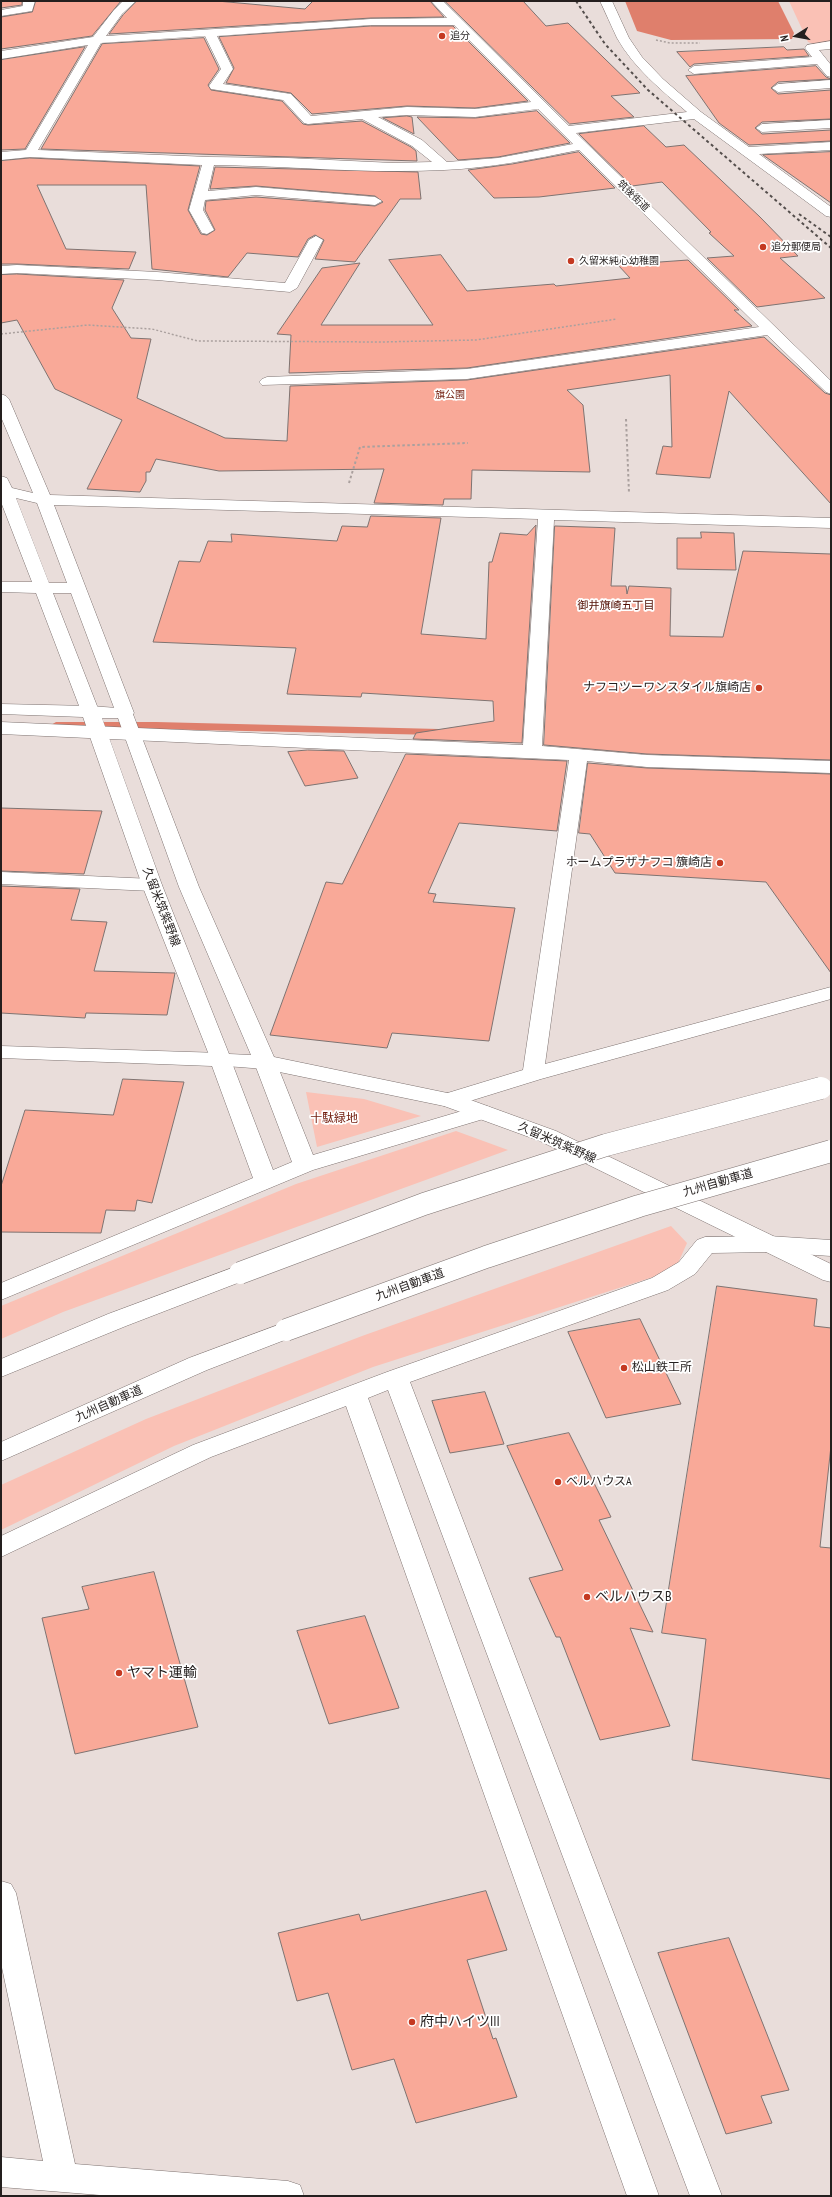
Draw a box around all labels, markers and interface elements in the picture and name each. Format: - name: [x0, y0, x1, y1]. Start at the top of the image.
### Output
- north arrow: [776, 16, 816, 56]
- place label: 追分: [450, 30, 470, 42]
- marker: 追分: [437, 31, 447, 41]
- text: N: [777, 34, 792, 43]
- street label: 筑後街道: [614, 178, 652, 214]
- place label: 追分郵便局: [771, 241, 821, 253]
- marker: 追分郵便局: [758, 242, 768, 252]
- place label: 久留米純心幼稚園: [579, 255, 659, 267]
- marker: 久留米純心幼稚園: [566, 256, 576, 266]
- park label: 旗公園: [435, 389, 465, 401]
- district label: 御井旗崎五丁目: [578, 599, 654, 613]
- place label: ナフコツーワンスタイル旗崎店: [583, 681, 751, 695]
- marker: ナフコツーワンスタイル旗崎店: [754, 683, 764, 693]
- place label: ホームプラザナフコ 籏崎店: [565, 856, 712, 870]
- marker: ホームプラザナフコ 籏崎店: [715, 858, 725, 868]
- street label: 久留米筑紫野線: [139, 865, 183, 949]
- park label: 十駄緑地: [310, 1112, 358, 1126]
- street label: 久留米筑紫野線: [516, 1119, 598, 1167]
- street label: 九州自動車道: [681, 1166, 755, 1200]
- street label: 九州自動車道: [374, 1266, 446, 1304]
- place label: 松山鉄工所: [632, 1361, 692, 1375]
- marker: 松山鉄工所: [619, 1363, 629, 1373]
- street label: 九州自動車道: [73, 1383, 145, 1425]
- place label: ベルハウスA: [566, 1475, 632, 1489]
- marker: ベルハウスA: [553, 1477, 563, 1487]
- place label: ベルハウスB: [595, 1589, 672, 1605]
- marker: ベルハウスB: [582, 1592, 592, 1602]
- place label: ヤマト運輸: [127, 1665, 197, 1681]
- marker: ヤマト運輸: [114, 1668, 124, 1678]
- place label: 府中ハイツIII: [420, 2014, 500, 2030]
- marker: 府中ハイツIII: [407, 2017, 417, 2027]

